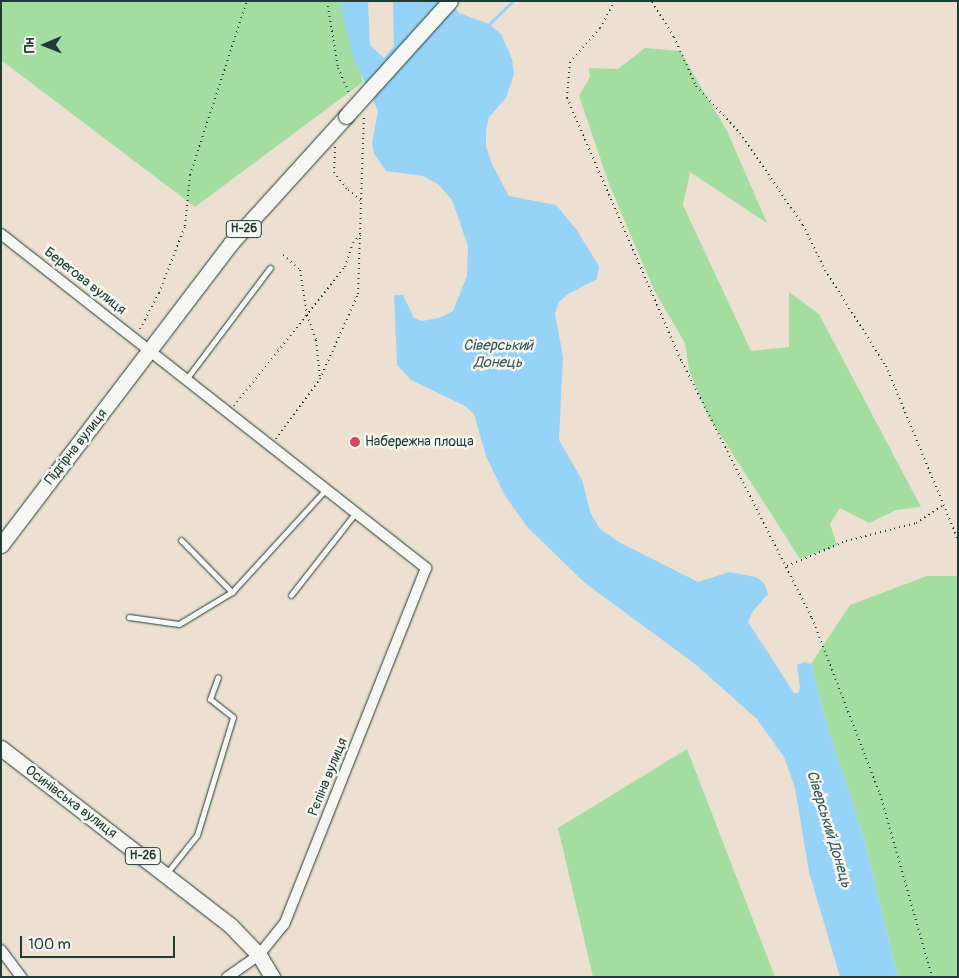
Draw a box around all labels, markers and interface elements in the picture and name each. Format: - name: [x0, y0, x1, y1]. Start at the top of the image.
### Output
- north arrow: [20, 20, 70, 70]
- text: Пн: [21, 37, 38, 53]
- road number: Н-26: [225, 220, 263, 238]
- street label: Берегова вулиця: [41, 244, 129, 318]
- water label: Сіверський Донець: [463, 336, 533, 371]
- street label: Підгірна вулиця: [41, 406, 111, 488]
- place label: Набережна площа: [365, 434, 474, 450]
- marker: Набережна площа: [349, 436, 361, 448]
- street label: Рєпіна вулиця: [305, 736, 351, 818]
- street label: Осинівська вулиця: [22, 762, 120, 842]
- water label: Сіверський Донець: [803, 768, 855, 890]
- road number: Н-26: [124, 846, 162, 866]
- scale bar: [22, 926, 178, 958]
- text: 100 m: [28, 935, 71, 954]

